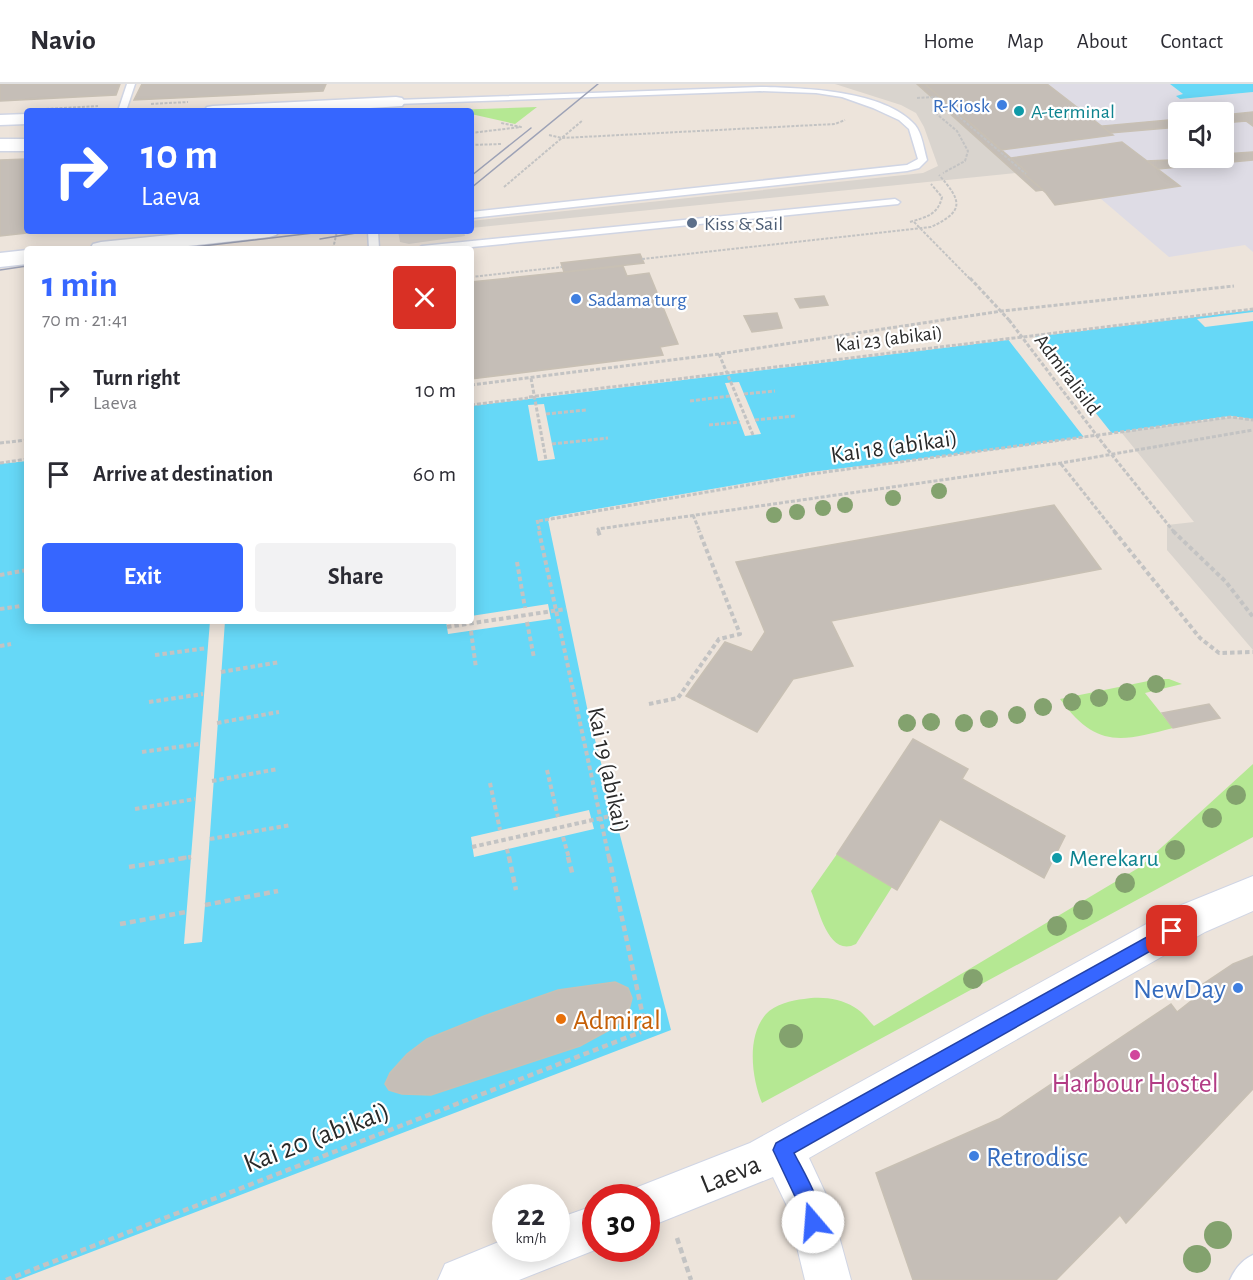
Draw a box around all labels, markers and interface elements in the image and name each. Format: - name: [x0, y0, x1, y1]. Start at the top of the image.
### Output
- text: Navio: [30, 27, 96, 55]
- text: Home: [923, 31, 974, 52]
- text: Map: [1007, 31, 1044, 52]
- text: About: [1077, 31, 1127, 52]
- text: Contact: [1160, 31, 1223, 52]
- place label: R-Kiosk: [933, 96, 990, 116]
- marker: R-Kiosk: [995, 98, 1009, 112]
- place label: A-terminal: [1031, 102, 1115, 122]
- map controls: [1168, 102, 1234, 168]
- button: sound: [1168, 102, 1234, 168]
- marker: A-terminal: [1012, 104, 1026, 118]
- icon: right: [42, 132, 120, 210]
- text: 10 m: [141, 134, 218, 176]
- text: Laeva: [141, 183, 201, 210]
- place label: Kiss & Sail: [704, 214, 783, 234]
- marker: Kiss & Sail: [685, 216, 699, 230]
- button: close: [393, 266, 456, 329]
- text: 1 min: [42, 267, 118, 303]
- place label: Sadama turg: [588, 290, 687, 310]
- marker: Sadama turg: [569, 292, 583, 306]
- text: 70 m · 21:41: [42, 310, 128, 330]
- street label: Kai 23 (abikai): [834, 322, 944, 355]
- street label: Admiralisild: [1031, 331, 1104, 419]
- text: Turn right: [93, 367, 180, 389]
- icon: right: [42, 374, 75, 407]
- text: 10 m: [416, 379, 456, 401]
- text: Laeva: [93, 393, 137, 413]
- street label: Kai 18 (abikai): [829, 426, 959, 468]
- icon: arrive: [42, 458, 75, 491]
- text: Arrive at destination: [93, 463, 273, 485]
- text: 60 m: [413, 463, 456, 485]
- button: Exit: [42, 543, 243, 612]
- button: Share: [255, 543, 456, 612]
- street label: Kai 19 (abikai): [583, 705, 633, 835]
- place label: Merekaru: [1069, 847, 1159, 871]
- marker: Merekaru: [1050, 851, 1064, 865]
- pin: [1146, 905, 1197, 956]
- icon: arrive: [1155, 914, 1188, 947]
- place label: NewDay: [1133, 976, 1226, 1004]
- marker: NewDay: [1231, 981, 1245, 995]
- place label: Admiral: [573, 1007, 661, 1035]
- marker: Admiral: [554, 1012, 568, 1026]
- marker: Harbour Hostel: [1128, 1048, 1142, 1062]
- place label: Harbour Hostel: [1051, 1070, 1219, 1098]
- street label: Kai 20 (abikai): [240, 1097, 394, 1179]
- place label: Retrodisc: [986, 1144, 1088, 1172]
- marker: Retrodisc: [967, 1149, 981, 1163]
- street label: Laeva: [697, 1150, 765, 1199]
- speed limit sign: 30: [582, 1184, 660, 1262]
- position arrow: [781, 1190, 845, 1254]
- text: 22: [517, 1201, 545, 1231]
- text: km/h: [516, 1231, 546, 1246]

